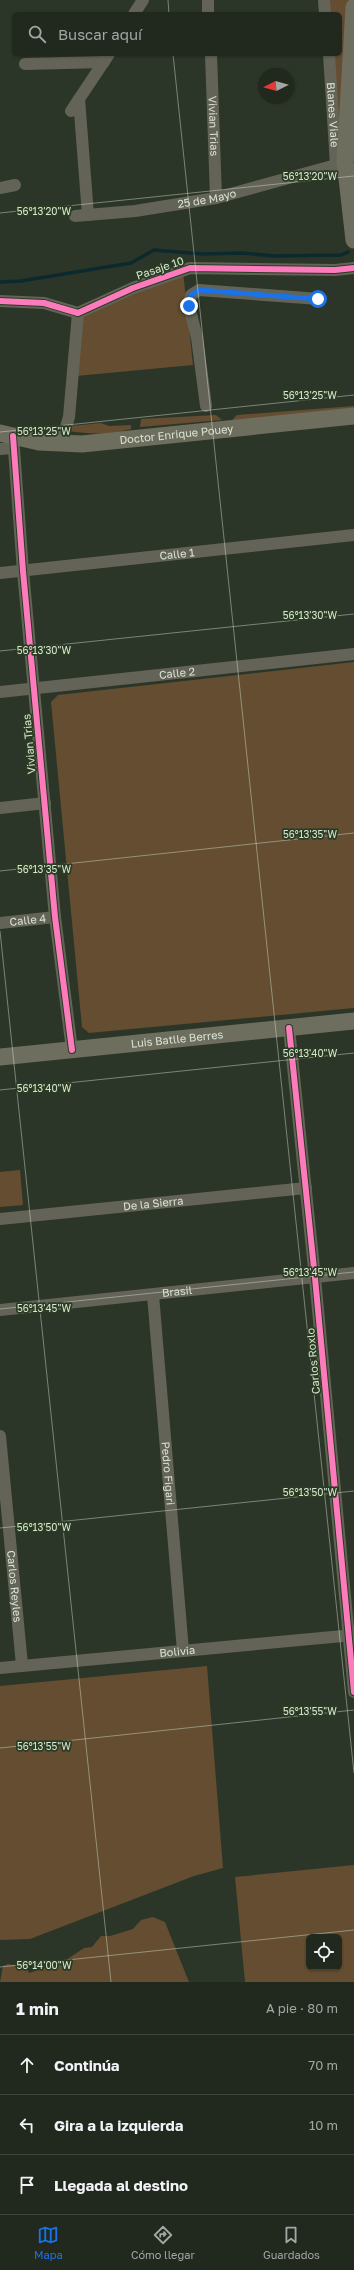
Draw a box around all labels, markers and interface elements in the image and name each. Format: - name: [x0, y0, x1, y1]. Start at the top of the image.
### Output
- search box: [12, 12, 342, 56]
- icon: search: [26, 23, 48, 45]
- text: Buscar aquí: [58, 25, 142, 43]
- north arrow: [258, 68, 294, 104]
- street label: Blanes Viale: [325, 82, 342, 148]
- street label: Vivian Trias: [206, 96, 222, 156]
- text: 56°13'20"W: [283, 170, 338, 182]
- street label: 25 de Mayo: [176, 186, 238, 210]
- text: 56°13'20"W: [17, 205, 72, 217]
- street label: Pasaje 10: [134, 253, 186, 282]
- route start: [309, 290, 327, 308]
- route end: [180, 297, 198, 315]
- text: 56°13'25"W: [283, 389, 337, 401]
- street label: Doctor Enrique Pouey: [119, 421, 234, 446]
- text: 56°13'25"W: [17, 425, 71, 437]
- street label: Calle 1: [159, 545, 195, 562]
- text: 56°13'30"W: [283, 609, 338, 621]
- text: 56°13'30"W: [17, 644, 72, 656]
- street label: Calle 2: [158, 664, 196, 681]
- street label: Vivian Trias: [19, 713, 38, 775]
- text: 56°13'35"W: [283, 828, 337, 840]
- text: 56°13'35"W: [17, 863, 71, 875]
- street label: Calle 4: [9, 911, 47, 928]
- street label: Luis Batlle Berres: [130, 1027, 224, 1050]
- text: 56°13'40"W: [283, 1047, 338, 1059]
- text: 56°13'40"W: [17, 1082, 72, 1094]
- street label: De la Sierra: [122, 1193, 184, 1212]
- text: 56°13'45"W: [283, 1266, 338, 1278]
- street label: Brasil: [161, 1283, 193, 1299]
- text: 56°13'45"W: [17, 1302, 72, 1314]
- street label: Carlos Roxlo: [303, 1327, 322, 1395]
- street label: Pedro Figari: [159, 1441, 178, 1506]
- text: 56°13'50"W: [283, 1486, 338, 1498]
- text: 56°13'50"W: [17, 1521, 72, 1533]
- street label: Carlos Reyles: [5, 1550, 25, 1623]
- street label: Bolivia: [159, 1643, 196, 1659]
- text: 56°13'55"W: [283, 1705, 337, 1717]
- text: 56°13'55"W: [17, 1740, 71, 1752]
- map controls: [306, 1934, 342, 1970]
- button: locate: [306, 1934, 342, 1970]
- text: 56°14'00"W: [17, 1959, 72, 1971]
- text: 1 min: [16, 1998, 59, 2019]
- text: A pie · 80 m: [266, 2000, 338, 2016]
- icon: ahead: [16, 2054, 38, 2076]
- text: Continúa: [54, 2056, 120, 2074]
- text: 70 m: [308, 2057, 338, 2073]
- icon: left: [16, 2114, 38, 2136]
- text: Gira a la izquierda: [54, 2116, 184, 2134]
- text: 10 m: [309, 2117, 338, 2133]
- icon: arrive: [16, 2174, 38, 2196]
- text: Llegada al destino: [54, 2176, 188, 2194]
- tab: Mapa: [34, 2224, 63, 2261]
- tab: Cómo llegar: [131, 2224, 195, 2261]
- tab: Guardados: [263, 2224, 320, 2261]

